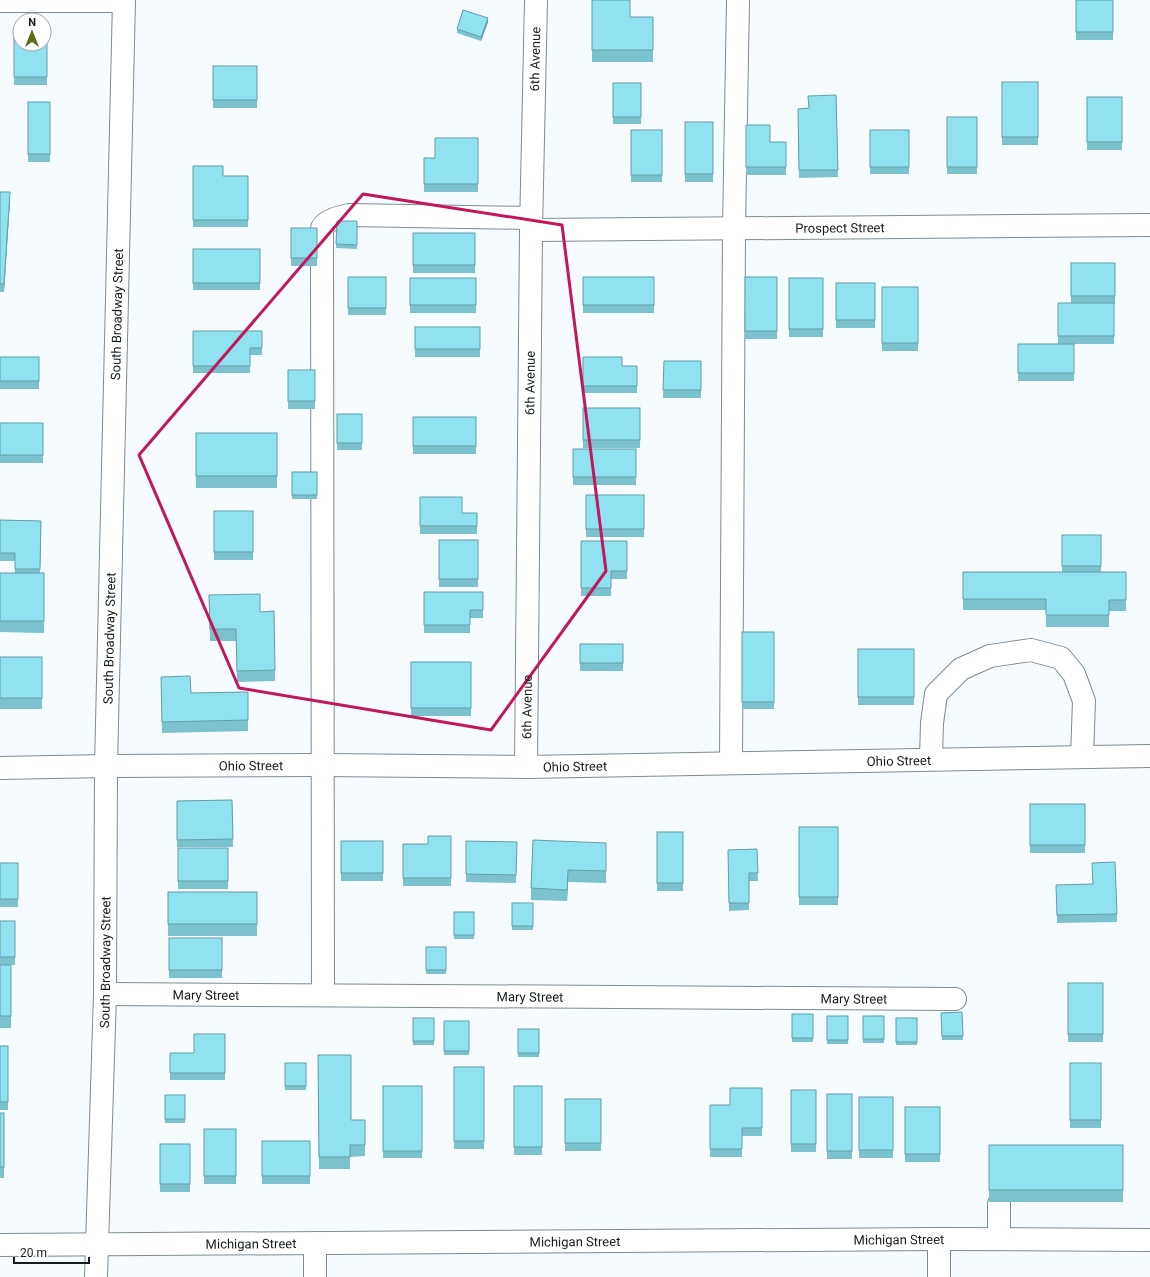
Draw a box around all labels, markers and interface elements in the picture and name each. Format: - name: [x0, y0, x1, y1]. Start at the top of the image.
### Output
- north arrow: [12, 12, 52, 52]
- text: N: [28, 16, 36, 29]
- street label: 6th Avenue: [527, 27, 543, 92]
- street label: Prospect Street: [795, 220, 885, 236]
- street label: South Broadway Street: [108, 248, 126, 380]
- street label: 6th Avenue: [522, 351, 538, 415]
- street label: South Broadway Street: [100, 572, 119, 704]
- street label: 6th Avenue: [519, 675, 535, 739]
- street label: Ohio Street: [867, 753, 931, 769]
- street label: Ohio Street: [219, 758, 283, 773]
- street label: Ohio Street: [543, 759, 607, 775]
- street label: South Broadway Street: [97, 896, 113, 1028]
- street label: Mary Street: [173, 987, 239, 1003]
- street label: Mary Street: [497, 989, 563, 1005]
- street label: Mary Street: [821, 991, 887, 1007]
- street label: Michigan Street: [854, 1232, 944, 1248]
- street label: Michigan Street: [530, 1234, 620, 1250]
- street label: Michigan Street: [206, 1236, 296, 1252]
- scale bar: [14, 1239, 89, 1265]
- text: 20 m: [20, 1246, 47, 1260]

